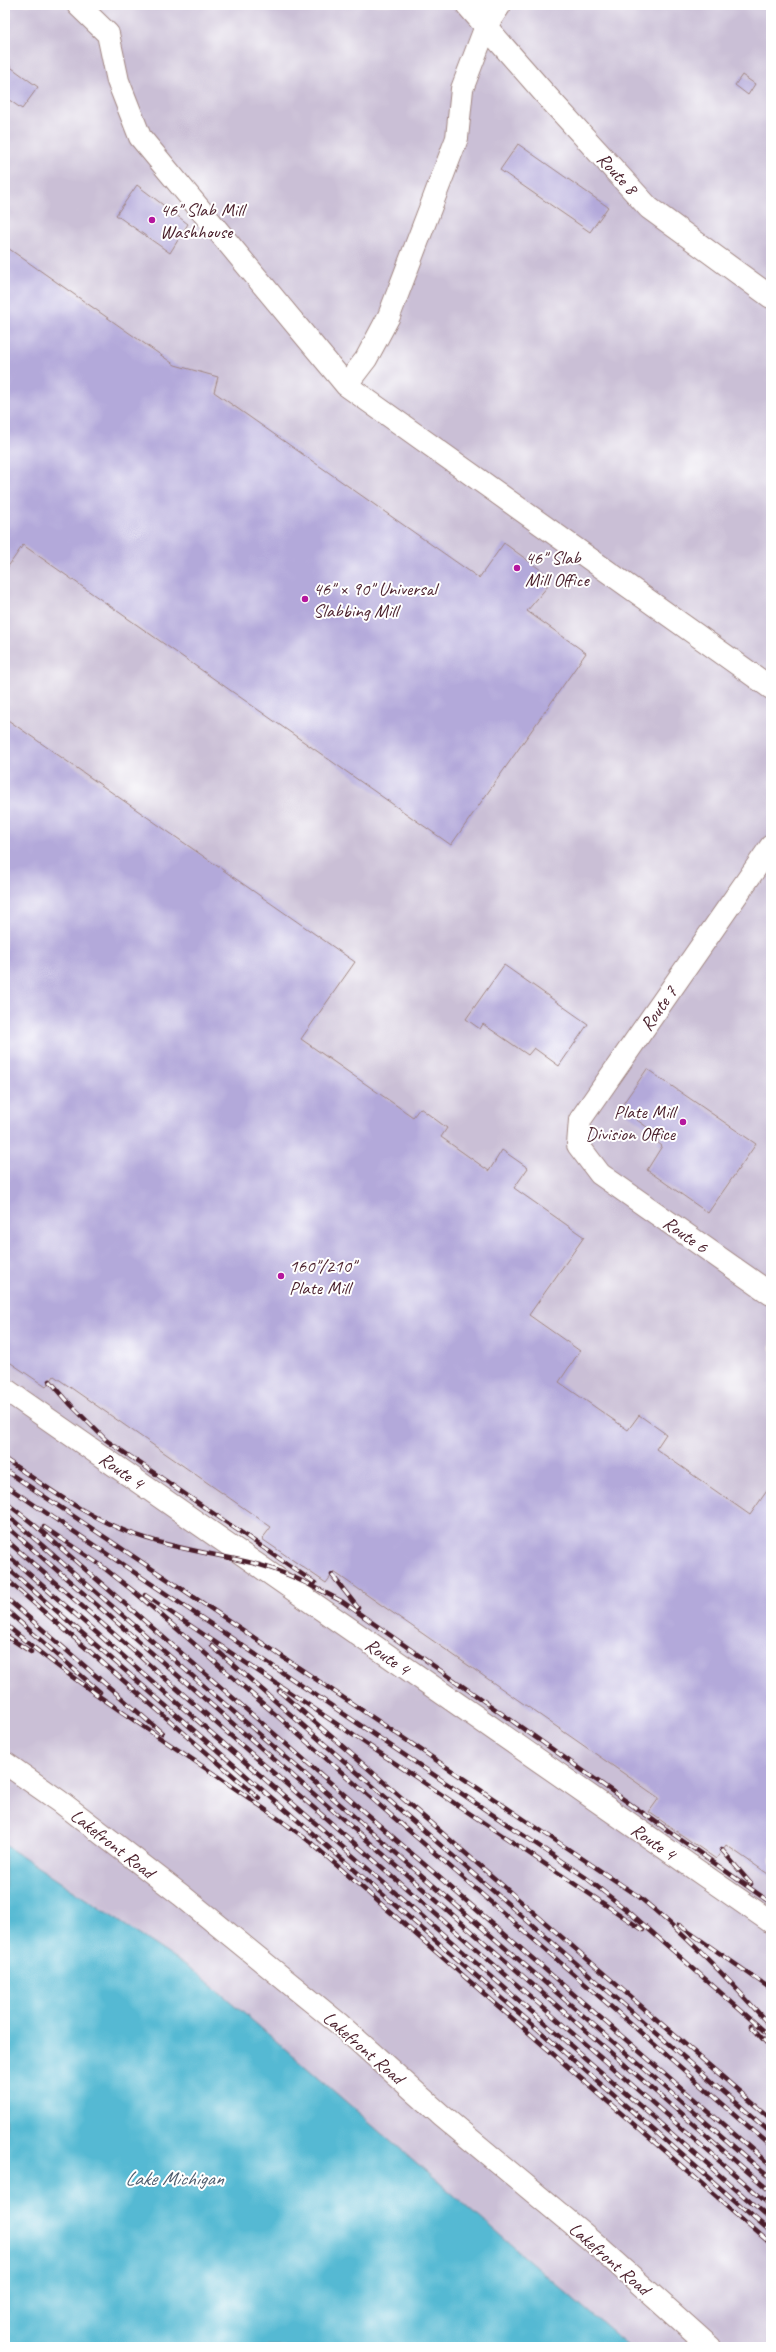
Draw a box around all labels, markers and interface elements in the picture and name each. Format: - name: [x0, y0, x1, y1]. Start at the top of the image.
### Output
- street label: Route 8: [592, 147, 645, 202]
- place label: 46" Slab Mill Washhouse: [160, 198, 248, 244]
- marker: 46" Slab Mill Washhouse: [147, 215, 157, 225]
- place label: 46" Slab Mill Office: [525, 546, 590, 592]
- marker: 46" Slab Mill Office: [512, 563, 522, 573]
- place label: 46" × 90" Universal Slabbing Mill: [313, 577, 440, 623]
- marker: 46" × 90" Universal Slabbing Mill: [300, 594, 310, 604]
- street label: Route 7: [635, 980, 684, 1036]
- place label: Plate Mill Division Office: [585, 1100, 679, 1146]
- marker: Plate Mill Division Office: [678, 1117, 688, 1127]
- street label: Route 6: [658, 1211, 714, 1260]
- place label: 160"/210" Plate Mill: [289, 1254, 359, 1300]
- marker: 160"/210" Plate Mill: [276, 1271, 286, 1281]
- street label: Route 4: [94, 1447, 151, 1496]
- street label: Route 4: [360, 1633, 417, 1682]
- street label: Lakefront Road: [66, 1804, 161, 1886]
- street label: Route 4: [626, 1818, 683, 1867]
- street label: Lakefront Road: [318, 2006, 411, 2091]
- water label: Lake Michigan: [125, 2166, 225, 2191]
- street label: Lakefront Road: [564, 2217, 657, 2302]

